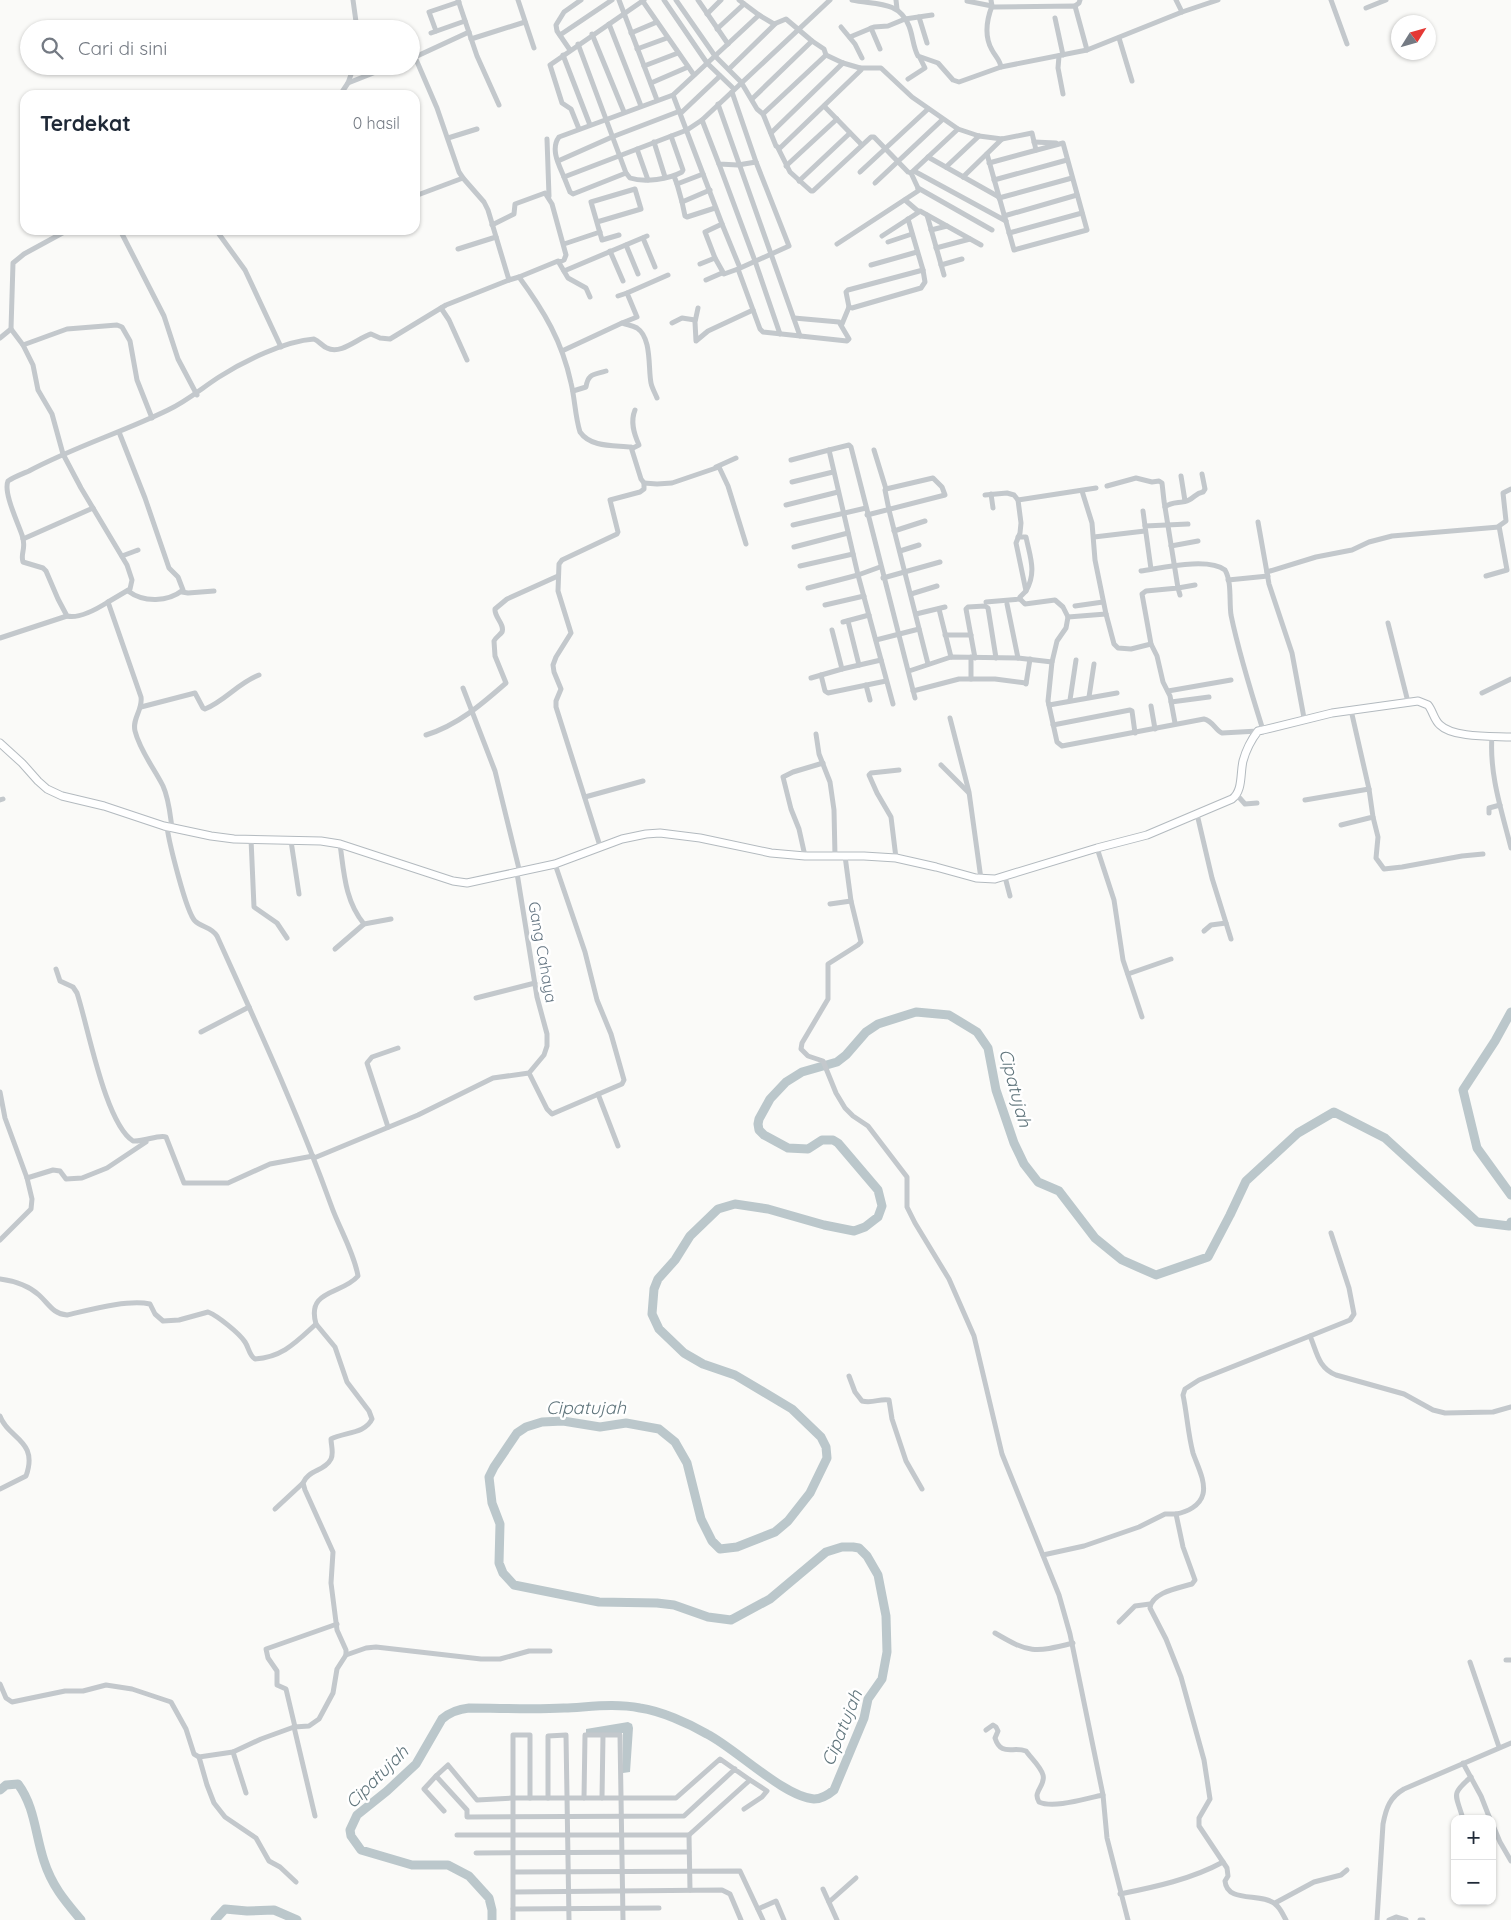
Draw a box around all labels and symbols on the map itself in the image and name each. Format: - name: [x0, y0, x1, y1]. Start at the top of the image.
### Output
- north arrow: [1391, 15, 1436, 60]
- street label: Gang Cahaya: [524, 900, 562, 1004]
- water label: Cipatujah: [994, 1046, 1037, 1130]
- water label: Cipatujah: [546, 1396, 627, 1419]
- water label: Cipatujah: [816, 1686, 867, 1769]
- water label: Cipatujah: [340, 1740, 414, 1813]

